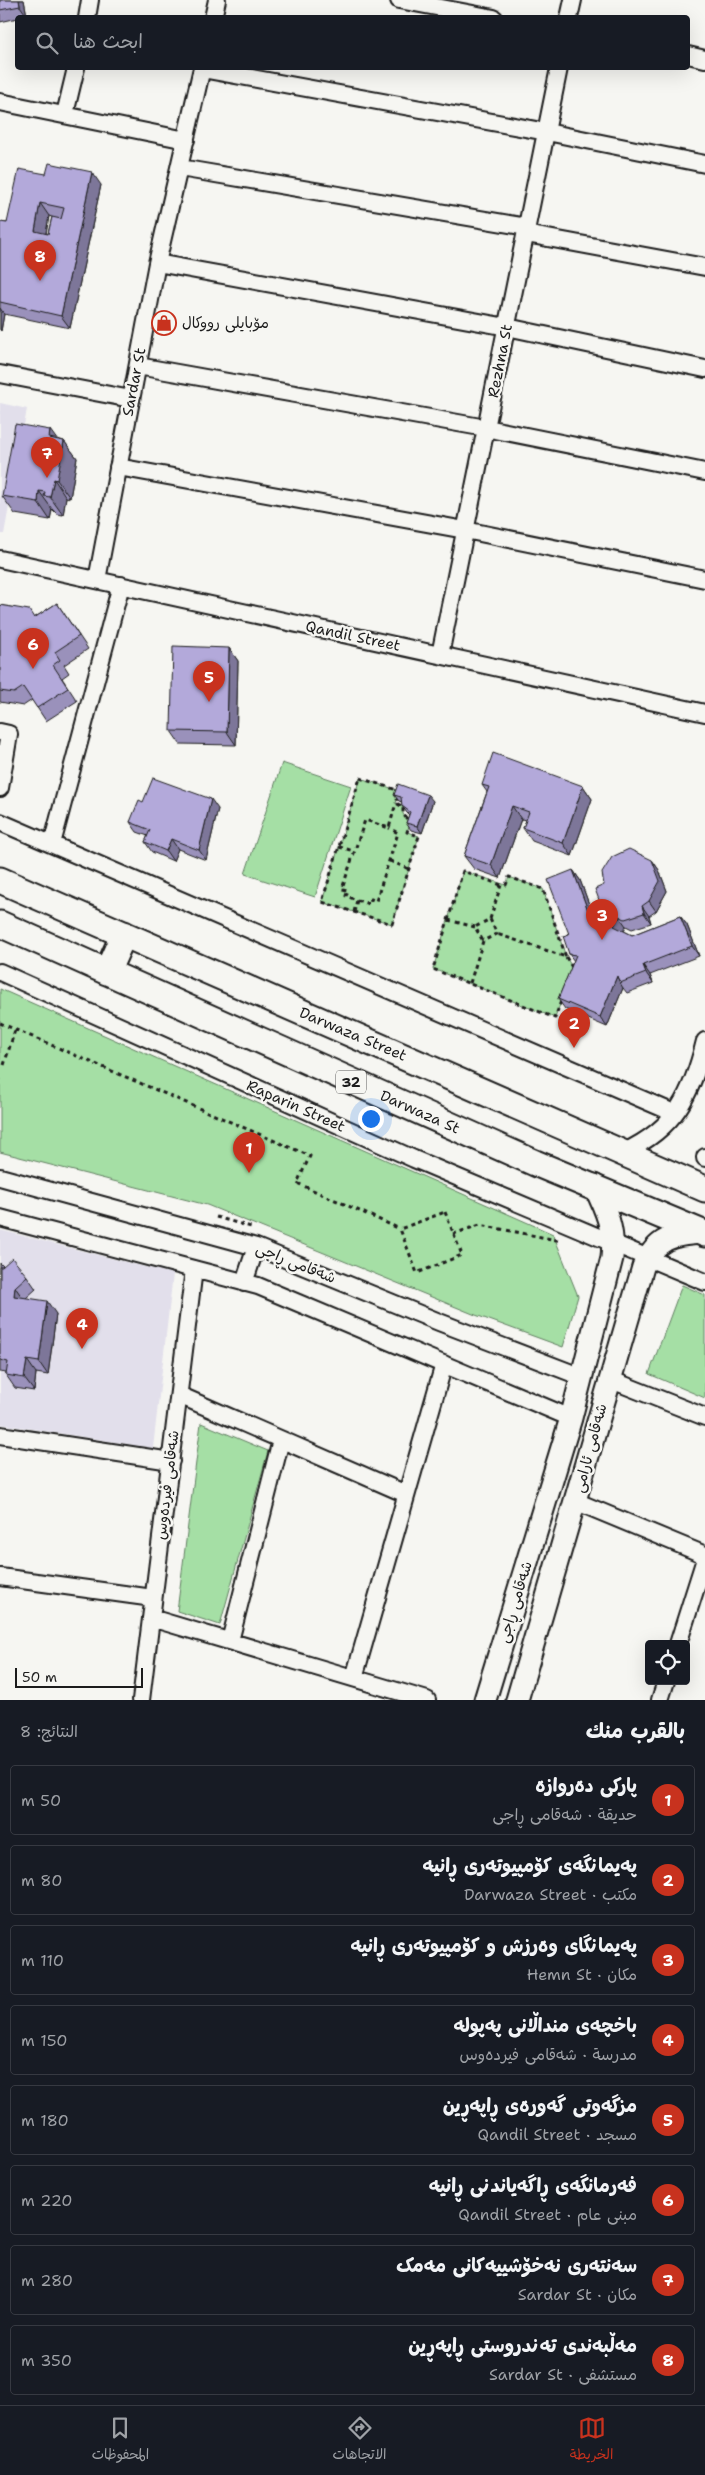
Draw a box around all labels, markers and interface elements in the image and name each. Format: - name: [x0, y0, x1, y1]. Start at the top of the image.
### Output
- search box: [15, 15, 690, 70]
- icon: search: [33, 29, 61, 57]
- text: ابحث هنا: [73, 29, 143, 54]
- pin: 8: [24, 240, 56, 281]
- shop icon: مۆبایلی رووکال: [151, 310, 177, 336]
- place label: مۆبایلی رووکال: [182, 313, 269, 333]
- street label: Rezhna St: [483, 323, 517, 399]
- street label: Sardar St: [118, 346, 150, 418]
- pin: 7: [31, 437, 63, 478]
- street label: Qandil Street: [304, 616, 402, 656]
- pin: 6: [17, 628, 49, 669]
- pin: 5: [193, 661, 225, 702]
- pin: 3: [586, 899, 618, 940]
- street label: Darwaza Street: [296, 1002, 410, 1066]
- pin: 2: [558, 1007, 590, 1048]
- road number: 32: [336, 1070, 366, 1094]
- street label: Raparin Street: [244, 1075, 348, 1137]
- street label: Darwaza St: [377, 1085, 463, 1139]
- your location: [358, 1106, 384, 1132]
- pin: 1: [233, 1132, 265, 1173]
- street label: شەقامی ڕاجی: [252, 1238, 339, 1291]
- pin: 4: [66, 1308, 98, 1349]
- street label: شەقامی ئارامی: [569, 1401, 611, 1495]
- street label: شەقامی فیردەوس: [150, 1429, 184, 1541]
- street label: شەقامی ڕاجی: [493, 1559, 540, 1646]
- map controls: [645, 1640, 690, 1685]
- button: locate: [645, 1640, 690, 1685]
- scale bar: [15, 1665, 142, 1688]
- text: 50 m: [22, 1668, 57, 1686]
- text: بالقرب منك: [586, 1717, 685, 1745]
- text: النتائج: 8: [20, 1721, 78, 1742]
- text: پارکی دەروازە: [535, 1773, 637, 1798]
- text: 50 m: [21, 1790, 61, 1811]
- text: 1: [664, 1790, 672, 1811]
- text: حديقة · شەقامی ڕاجی: [493, 1804, 637, 1825]
- text: پەیمانگەی کۆمپیوتەری ڕانیە: [423, 1853, 637, 1878]
- text: 80 m: [21, 1870, 62, 1891]
- text: 2: [662, 1870, 674, 1891]
- text: مكتب · Darwaza Street: [464, 1884, 637, 1905]
- text: پەیمانگای وەرزش و کۆمپیوتەری ڕانیە: [350, 1933, 637, 1958]
- text: 110 m: [21, 1950, 64, 1971]
- text: 3: [662, 1950, 674, 1971]
- text: مكان · Hemn St: [527, 1964, 637, 1985]
- text: باخچەی منداڵانی پەپولە: [453, 2013, 637, 2038]
- text: 150 m: [21, 2030, 68, 2051]
- text: 4: [662, 2030, 674, 2051]
- text: مدرسة · شەقامی فیردەوس: [460, 2044, 637, 2065]
- text: مزگەوتی گەورەی ڕاپەڕین: [443, 2093, 637, 2118]
- text: 180 m: [21, 2110, 69, 2131]
- text: 5: [663, 2110, 673, 2131]
- text: مسجد · Qandil Street: [477, 2124, 637, 2145]
- text: فەرمانگەی ڕاگەیاندنی ڕانیە: [429, 2173, 637, 2198]
- text: 220 m: [21, 2190, 73, 2211]
- text: 6: [662, 2190, 674, 2211]
- text: مبنى عام · Qandil Street: [458, 2204, 637, 2225]
- text: سەنتەری نەخۆشییەکانی مەمک: [396, 2253, 637, 2278]
- text: 280 m: [21, 2270, 73, 2291]
- text: 7: [662, 2270, 674, 2291]
- text: مكان · Sardar St: [518, 2284, 637, 2305]
- text: مەڵبەندی تەندروستی ڕاپەڕین: [408, 2333, 637, 2358]
- text: 350 m: [21, 2350, 72, 2371]
- text: 8: [662, 2350, 674, 2371]
- text: مستشفى · Sardar St: [489, 2364, 637, 2385]
- tab: المحفوظات: [92, 2414, 149, 2467]
- tab: الاتجاهات: [332, 2414, 387, 2467]
- tab: الخريطة: [570, 2414, 613, 2467]

